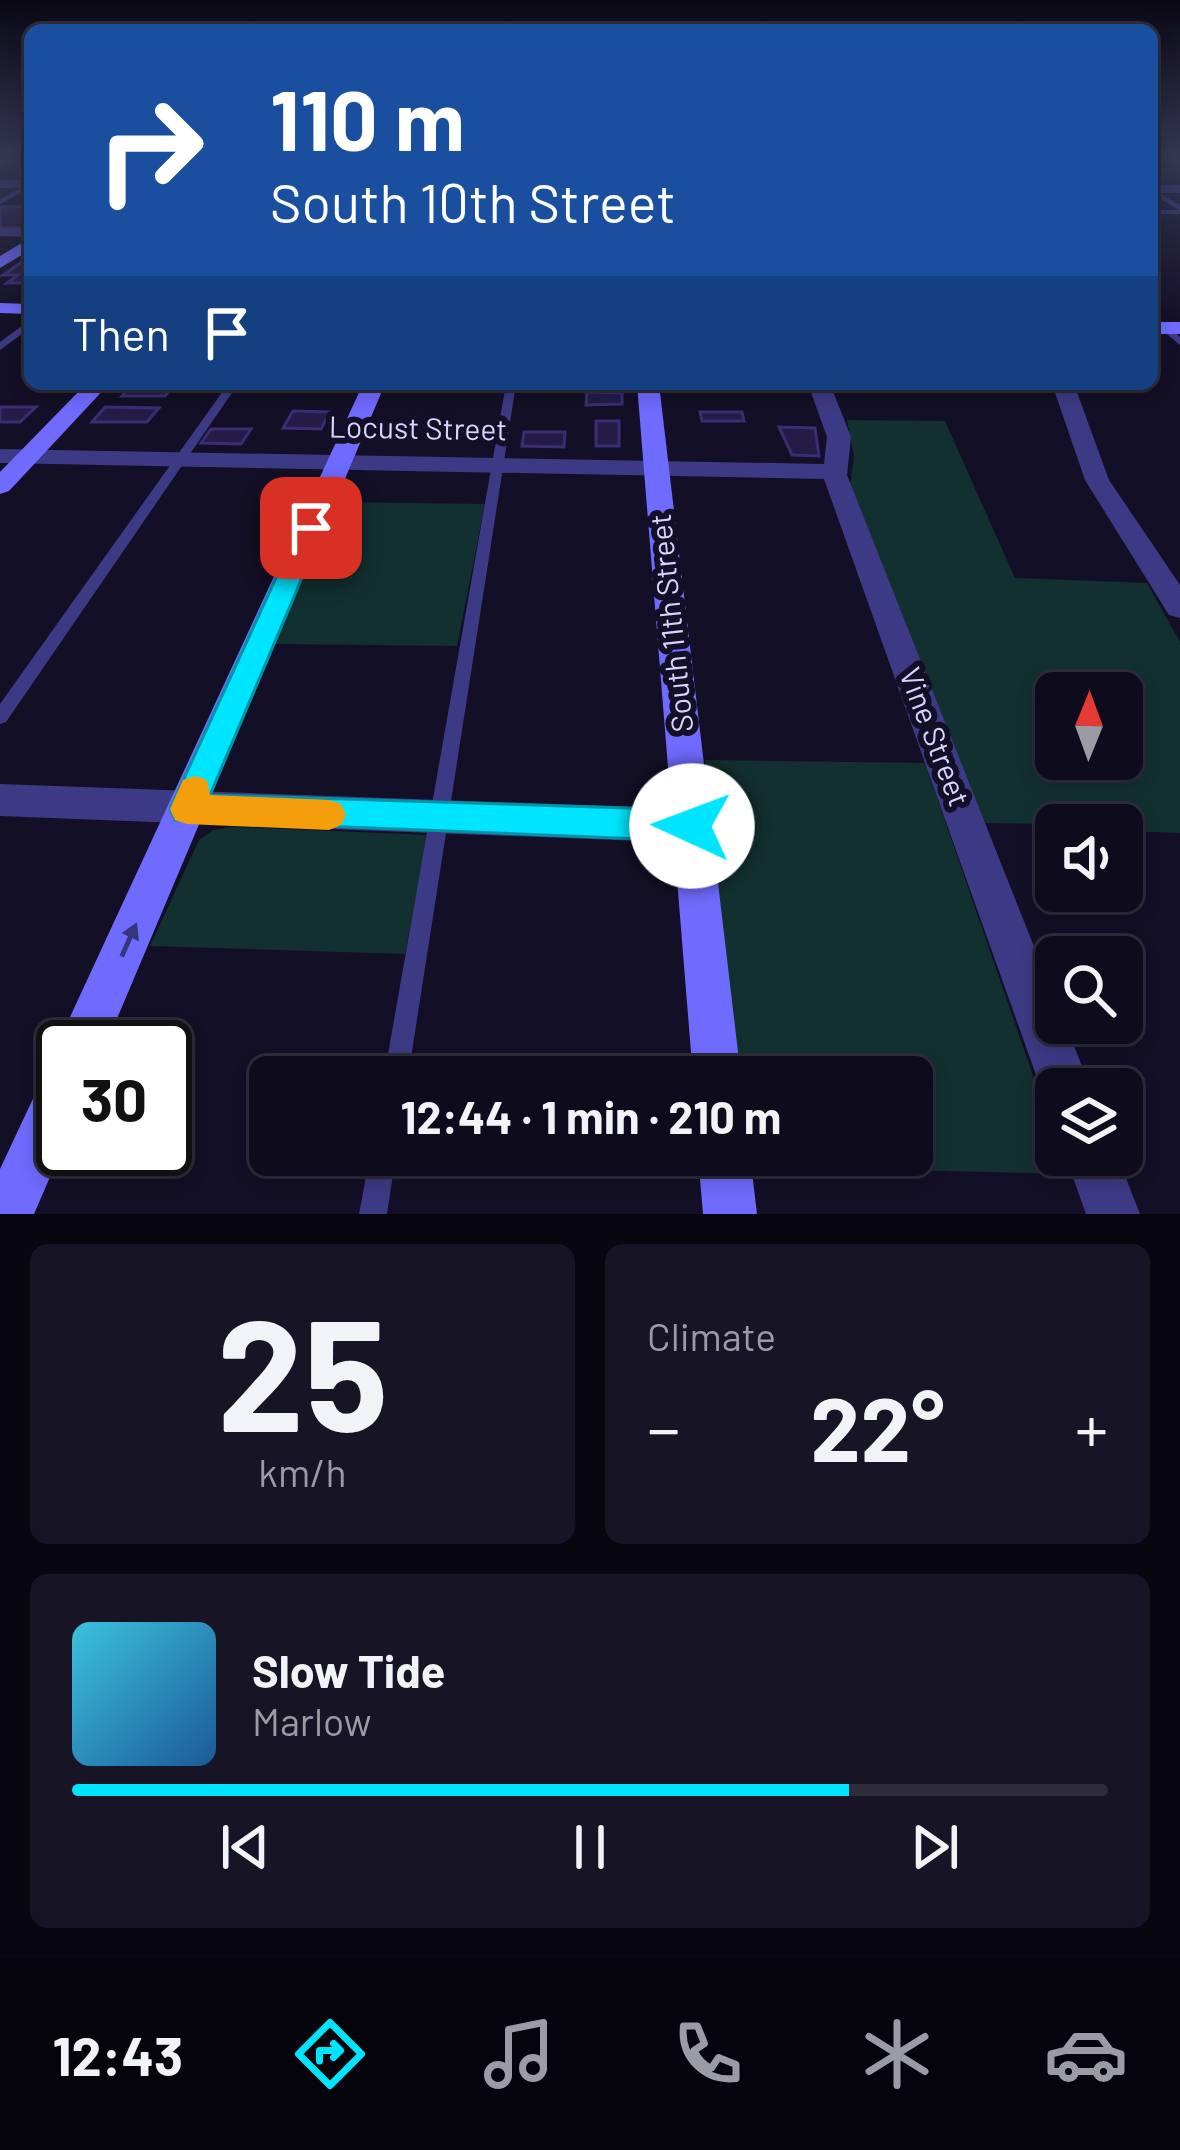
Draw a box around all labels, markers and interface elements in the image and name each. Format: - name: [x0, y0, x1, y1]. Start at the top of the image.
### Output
- text: 110 m: [270, 67, 465, 168]
- icon: right: [72, 72, 228, 228]
- text: South 10th Street: [270, 169, 676, 234]
- icon: arrive: [194, 300, 260, 366]
- text: Then: [72, 306, 170, 360]
- street label: Locust Street: [329, 407, 507, 447]
- pin: [260, 477, 362, 579]
- icon: arrive: [278, 495, 344, 561]
- street label: South 11th Street: [641, 512, 699, 734]
- street label: Vine Street: [893, 662, 979, 810]
- north arrow: [1035, 672, 1143, 780]
- map controls: [1035, 672, 1143, 1176]
- position arrow: [629, 763, 755, 889]
- button: sound: [1035, 804, 1143, 912]
- one-way arrow: [119, 922, 139, 957]
- button: search: [1035, 936, 1143, 1044]
- speed limit sign: 30: [36, 1020, 192, 1176]
- button: layers: [1035, 1068, 1143, 1176]
- text: 12:44 · 1 min · 210 m: [401, 1089, 781, 1143]
- text: 25: [217, 1276, 388, 1463]
- text: Climate: [647, 1312, 776, 1359]
- text: 22°: [810, 1372, 945, 1480]
- text: −: [647, 1387, 680, 1466]
- text: +: [1075, 1387, 1108, 1466]
- text: km/h: [258, 1448, 347, 1495]
- text: Slow Tide: [252, 1643, 445, 1697]
- text: Marlow: [252, 1697, 372, 1744]
- icon: previous: [212, 1814, 278, 1880]
- icon: pause: [557, 1814, 623, 1880]
- icon: next: [902, 1814, 968, 1880]
- icon: directions: [288, 2012, 372, 2096]
- icon: music: [477, 2012, 561, 2096]
- icon: phone: [666, 2012, 750, 2096]
- icon: climate: [855, 2012, 939, 2096]
- icon: car: [1044, 2012, 1128, 2096]
- text: 12:43: [52, 2022, 183, 2087]

